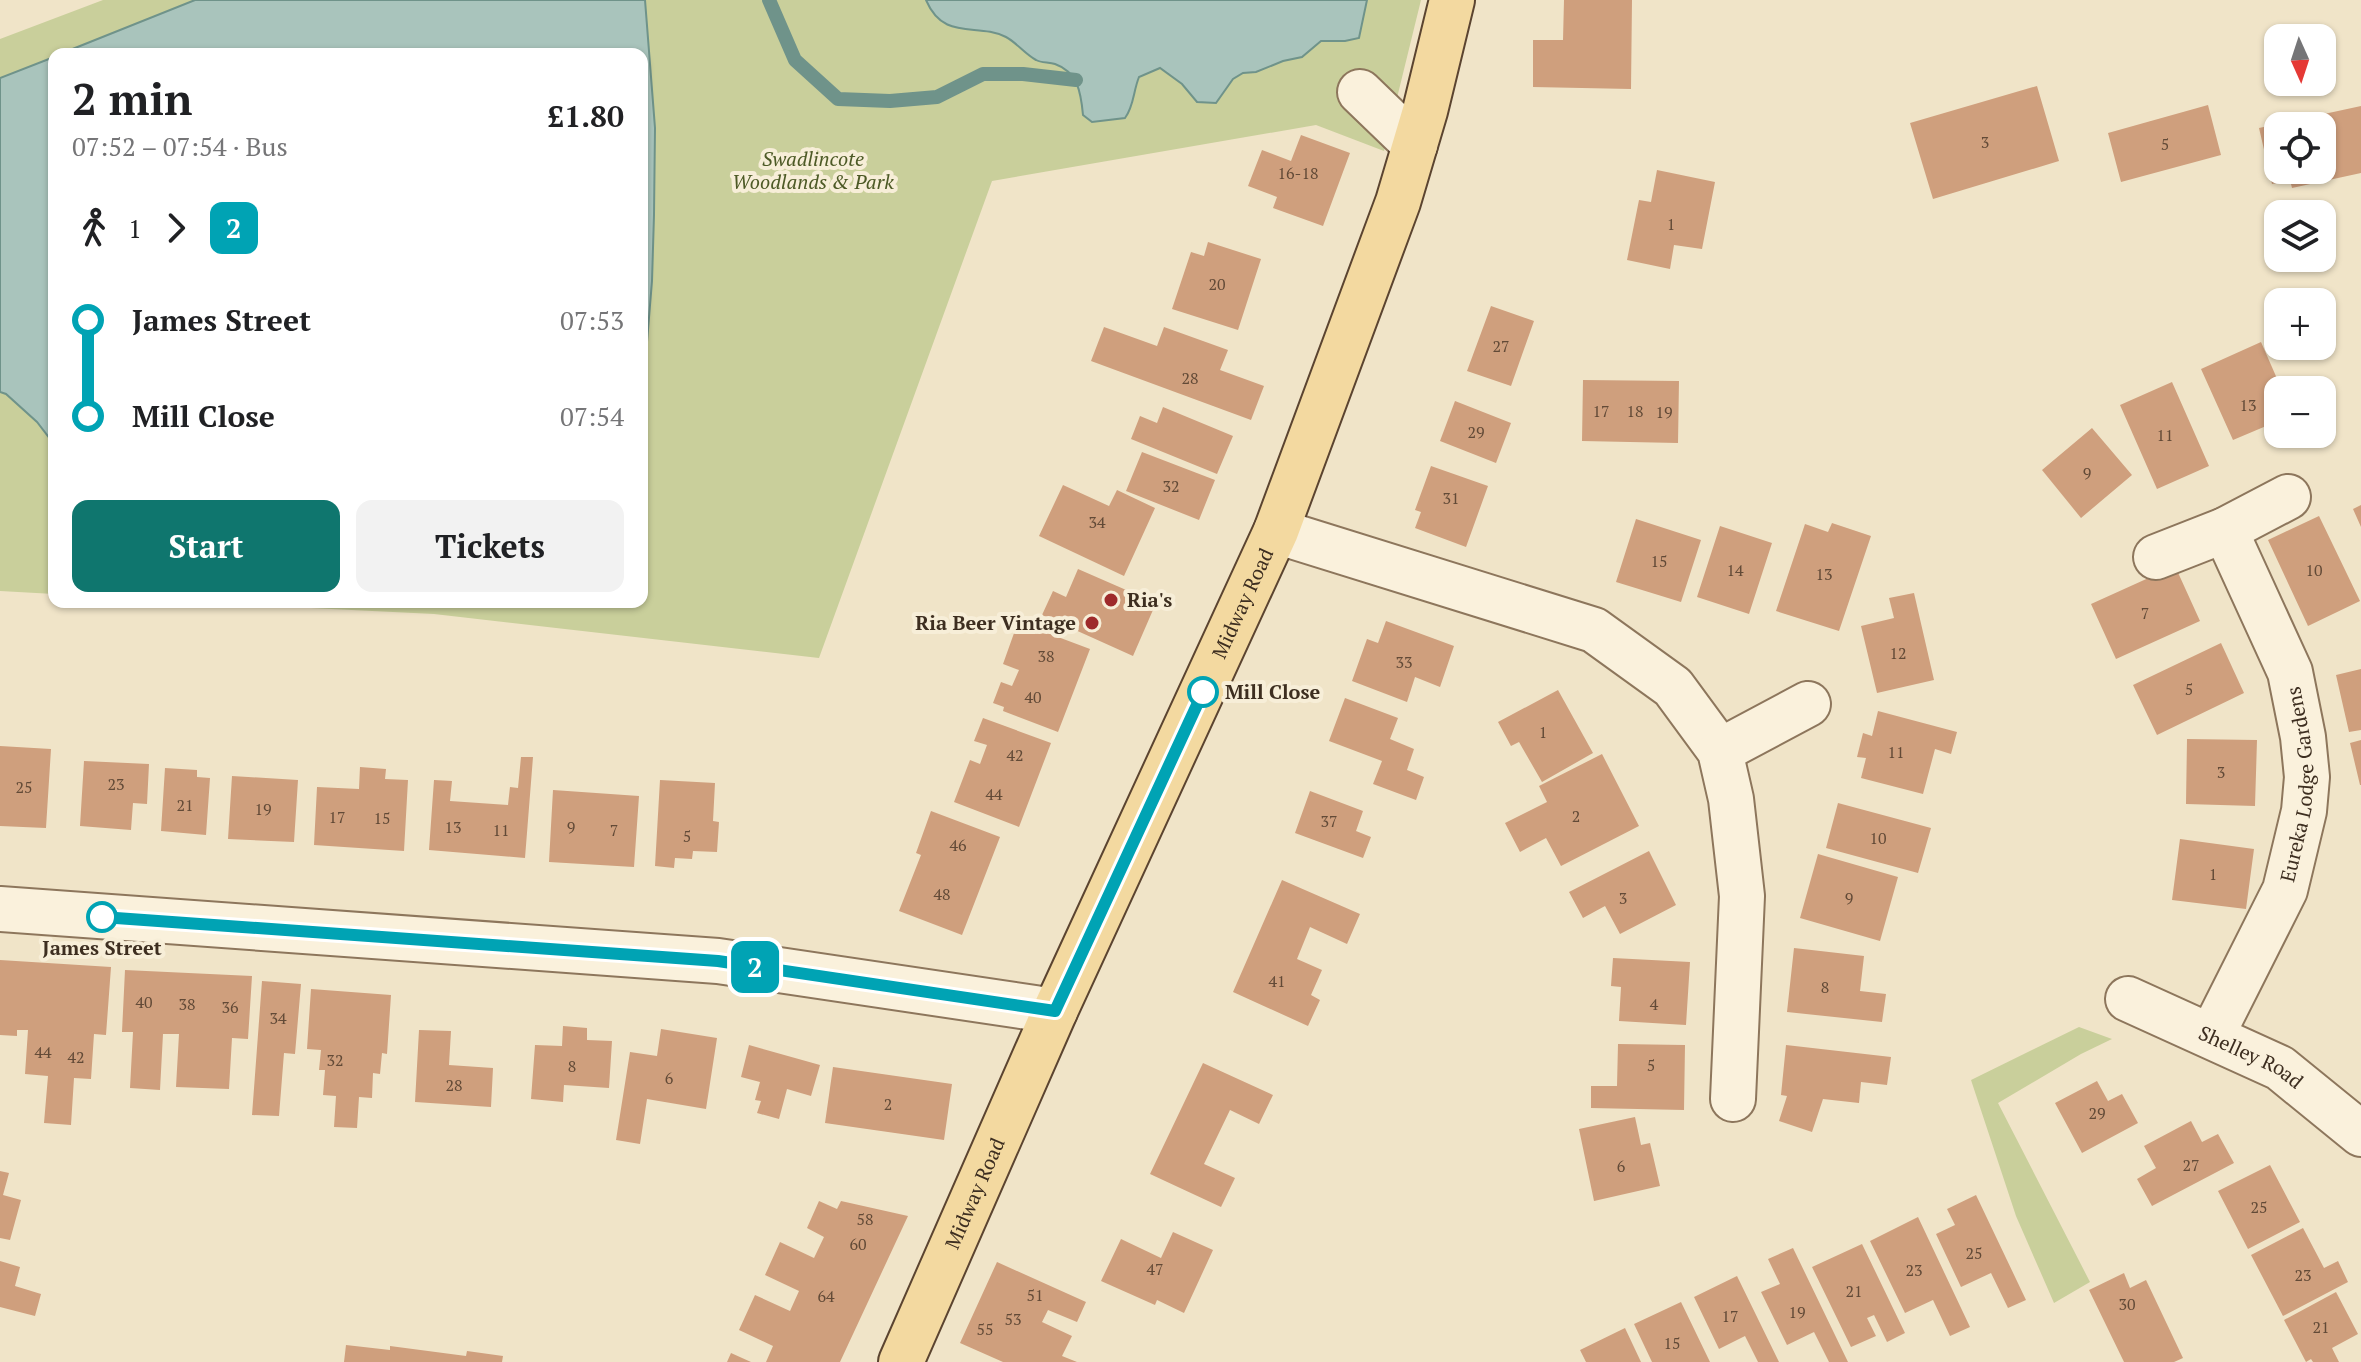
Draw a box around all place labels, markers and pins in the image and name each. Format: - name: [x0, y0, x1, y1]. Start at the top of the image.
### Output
- place label: Ria's: [1127, 586, 1172, 613]
- marker: Ria's: [1102, 591, 1120, 609]
- place label: Ria Beer Vintage: [915, 609, 1076, 636]
- marker: Ria Beer Vintage: [1083, 614, 1101, 632]
- marker: Mill Close: [1188, 677, 1218, 707]
- place label: Mill Close: [1225, 678, 1321, 705]
- marker: James Street: [87, 902, 117, 932]
- place label: James Street: [42, 934, 162, 961]

